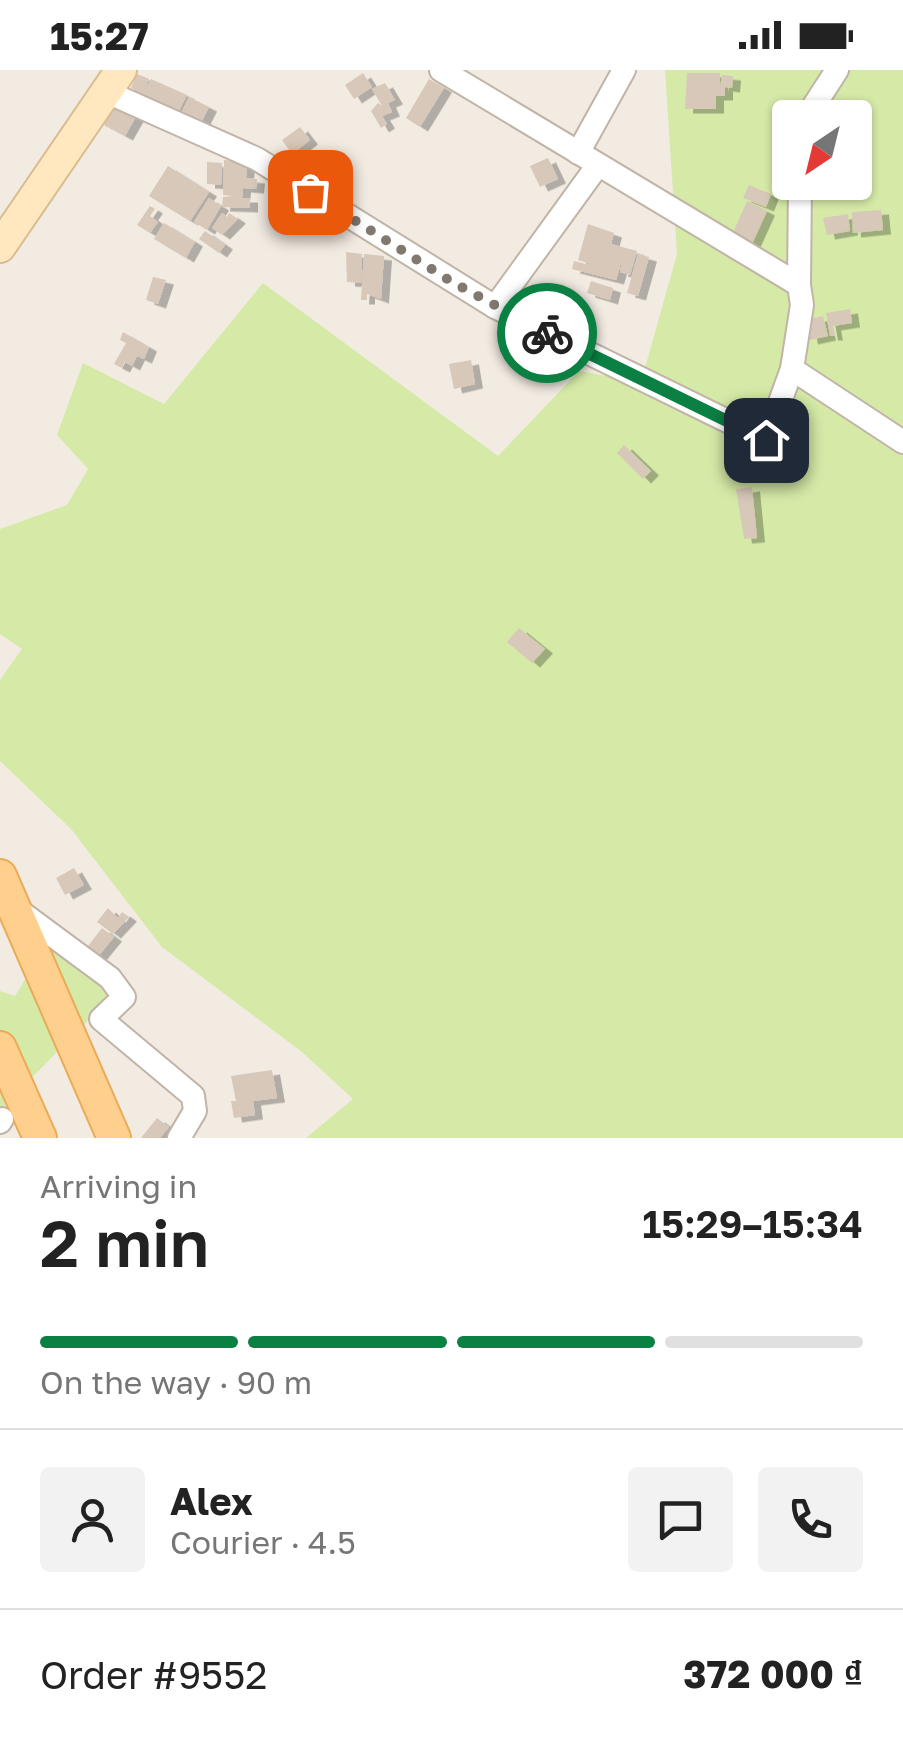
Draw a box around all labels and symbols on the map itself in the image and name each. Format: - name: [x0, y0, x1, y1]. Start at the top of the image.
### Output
- north arrow: [772, 100, 872, 200]
- pin: [268, 150, 353, 235]
- courier: [497, 283, 597, 383]
- pin: [724, 398, 809, 483]

